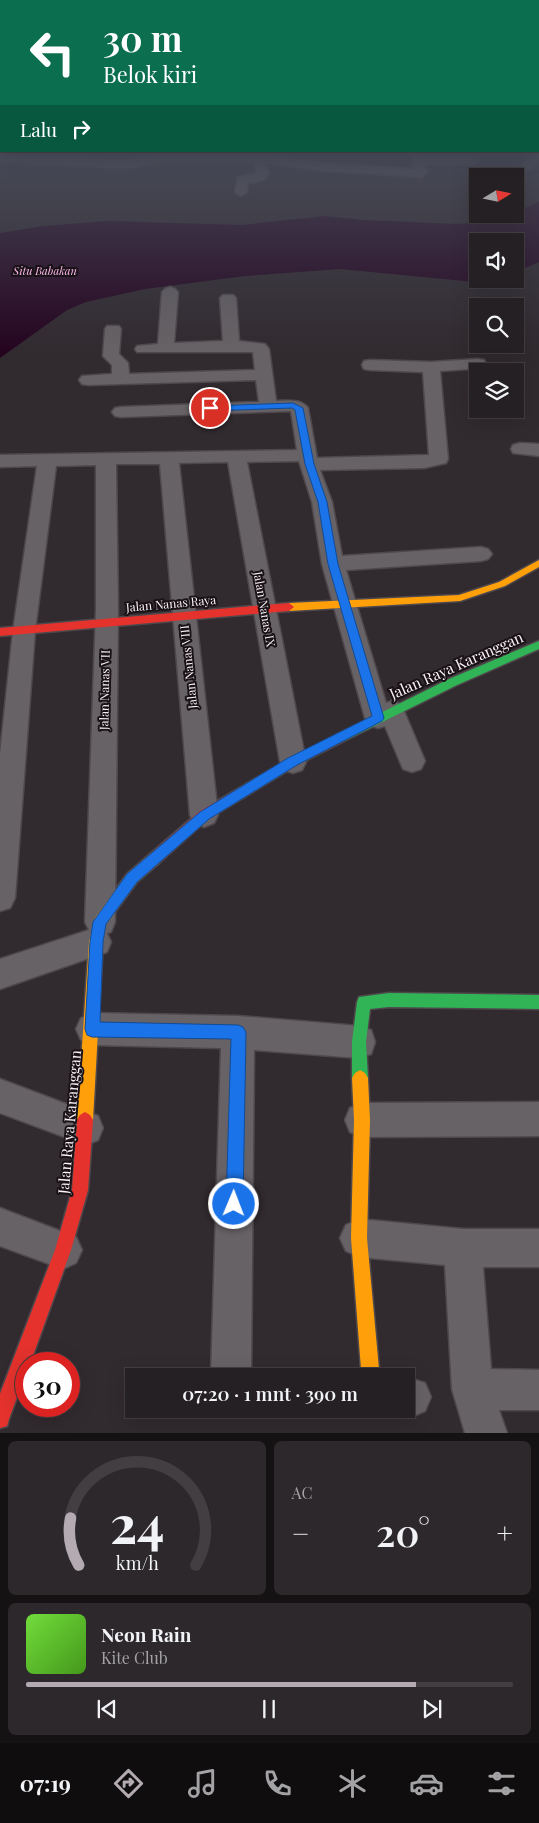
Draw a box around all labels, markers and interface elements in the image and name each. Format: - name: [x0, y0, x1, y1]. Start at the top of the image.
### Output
- text: 30 m: [103, 14, 183, 61]
- icon: left: [20, 20, 85, 85]
- text: Belok kiri: [103, 59, 197, 89]
- icon: right: [67, 115, 95, 143]
- text: Lalu: [20, 116, 57, 142]
- north arrow: [469, 168, 524, 222]
- map controls: [469, 168, 524, 418]
- button: sound: [469, 233, 524, 288]
- water label: Situ Babakan: [12, 263, 77, 278]
- button: search: [469, 298, 524, 353]
- button: layers: [469, 363, 524, 418]
- pin: [189, 387, 231, 429]
- icon: arrive: [196, 394, 224, 422]
- street label: Jalan Nanas IX: [250, 569, 280, 648]
- street label: Jalan Nanas Raya: [124, 591, 217, 615]
- street label: Jalan Nanas VIII: [176, 624, 200, 711]
- street label: Jalan Raya Karanggan: [385, 626, 526, 704]
- street label: Jalan Nanas VII: [95, 650, 113, 731]
- street label: Jalan Raya Karanggan: [53, 1049, 85, 1196]
- position arrow: [207, 1177, 259, 1229]
- speed limit sign: 30: [15, 1352, 80, 1417]
- text: 07:20 · 1 mnt · 390 m: [182, 1380, 358, 1406]
- text: AC: [292, 1482, 312, 1503]
- text: 24: [109, 1488, 164, 1557]
- text: 20°: [376, 1506, 430, 1557]
- text: −: [292, 1514, 310, 1551]
- text: +: [497, 1514, 513, 1551]
- text: km/h: [115, 1551, 159, 1574]
- text: Neon Rain: [101, 1621, 191, 1647]
- text: Kite Club: [101, 1647, 168, 1668]
- icon: previous: [93, 1695, 121, 1723]
- icon: pause: [255, 1695, 283, 1723]
- icon: next: [418, 1695, 446, 1723]
- icon: directions: [111, 1766, 146, 1801]
- icon: music: [185, 1766, 220, 1801]
- icon: phone: [260, 1766, 295, 1801]
- icon: climate: [335, 1766, 370, 1801]
- icon: car: [409, 1766, 444, 1801]
- icon: filters: [484, 1766, 519, 1801]
- text: 07:19: [20, 1768, 71, 1798]

